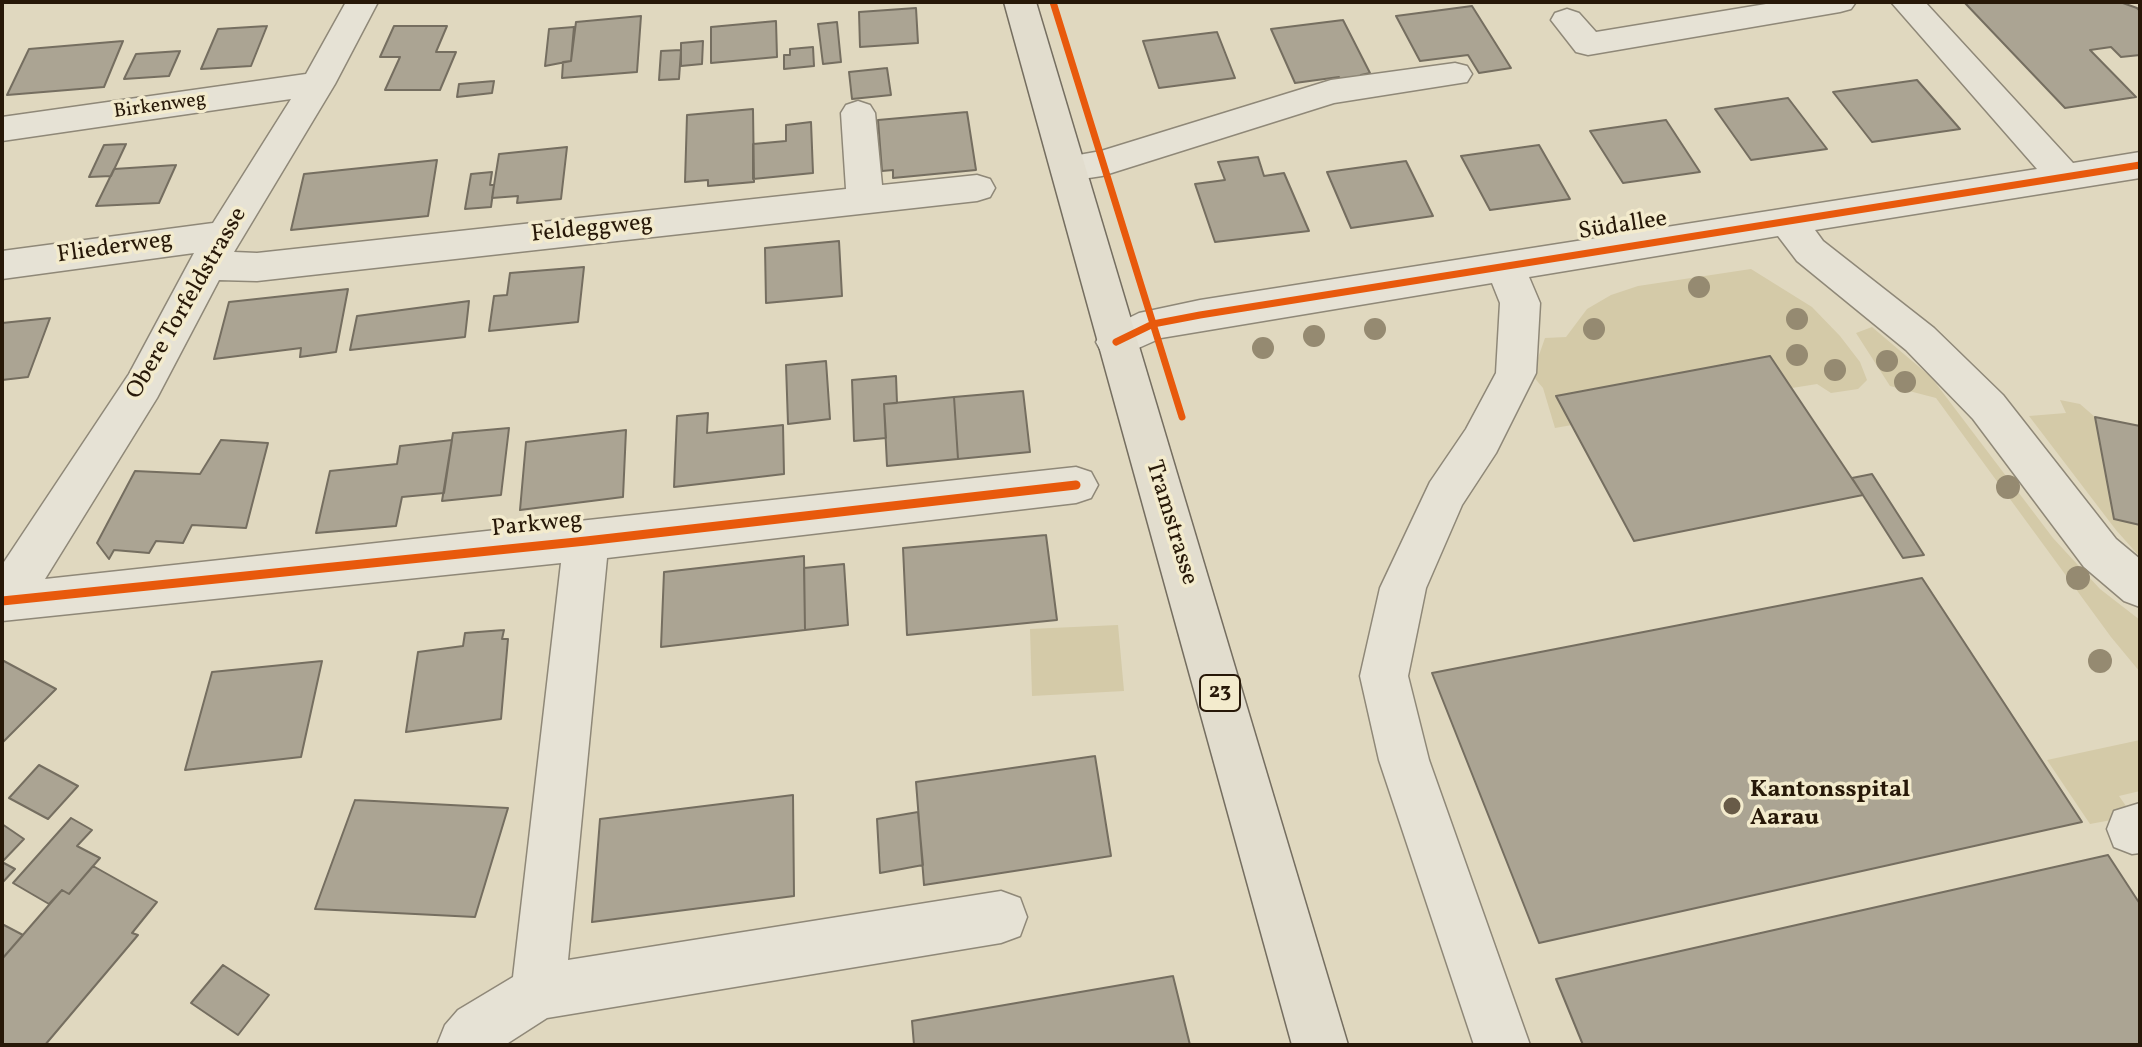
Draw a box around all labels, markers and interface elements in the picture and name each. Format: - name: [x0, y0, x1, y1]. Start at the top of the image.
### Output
- street label: Birkenweg: [112, 89, 208, 125]
- street label: Obere Torfeldstrasse: [121, 203, 255, 405]
- street label: Südallee: [1577, 206, 1669, 248]
- street label: Feldeggweg: [530, 209, 654, 251]
- street label: Fliederweg: [55, 227, 175, 271]
- street label: Tramstrasse: [1137, 457, 1203, 589]
- street label: Parkweg: [490, 507, 584, 545]
- road number: 23: [1200, 675, 1240, 711]
- place label: Kantonsspital Aarau: [1750, 778, 1910, 834]
- marker: Kantonsspital Aarau: [1721, 795, 1743, 817]

